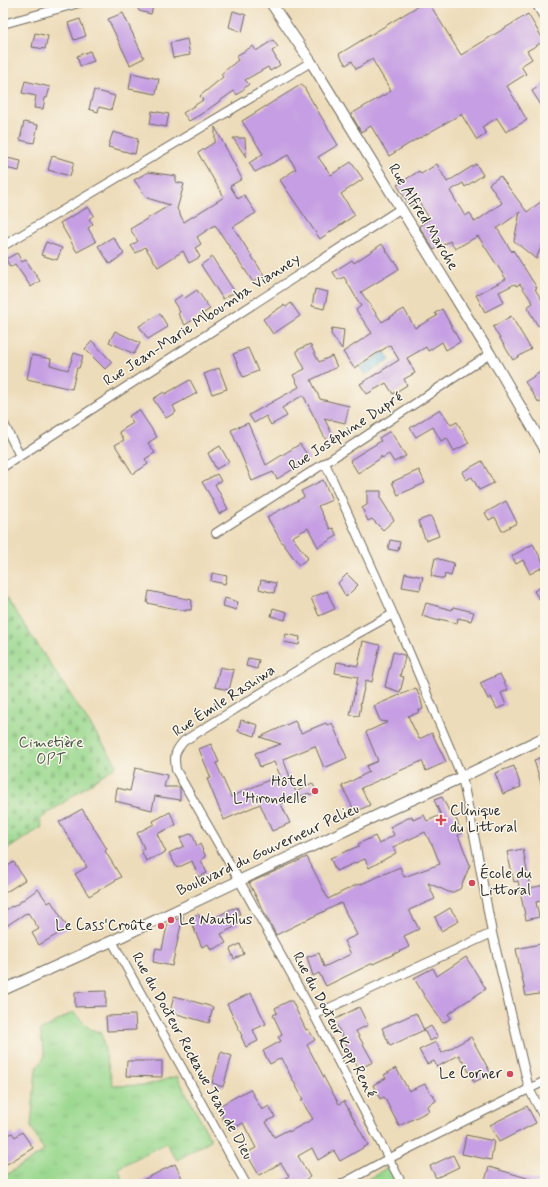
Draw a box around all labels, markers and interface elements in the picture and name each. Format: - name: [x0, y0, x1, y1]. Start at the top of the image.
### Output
- street label: Rue Alfred Marche: [383, 160, 463, 274]
- street label: Rue Jean-Marie Mboumba Vianney: [100, 249, 305, 391]
- street label: Rue Joséphine Dupré: [285, 387, 407, 476]
- street label: Rue Émile Rashiwa: [168, 659, 279, 742]
- park label: Cimetière OPT: [19, 733, 83, 770]
- place label: Hôtel L'Hirondelle: [233, 772, 307, 809]
- marker: Hôtel L'Hirondelle: [310, 786, 320, 796]
- street label: Boulevard du Gouverneur Pelieu: [174, 799, 362, 901]
- place label: Clinique du Littoral: [450, 801, 518, 838]
- marker: Clinique du Littoral: [435, 814, 447, 826]
- place label: École du Littoral: [480, 863, 532, 901]
- marker: École du Littoral: [467, 878, 477, 888]
- place label: Le Nautilus: [179, 910, 253, 930]
- marker: Le Nautilus: [166, 915, 176, 925]
- place label: Le Cass'Croûte: [55, 916, 153, 936]
- marker: Le Cass'Croûte: [156, 921, 166, 931]
- street label: Rue du Docteur Reckawe Jean de Dieu: [127, 949, 257, 1163]
- street label: Rue du Docteur Kopp René: [287, 949, 381, 1101]
- place label: Le Corner: [439, 1064, 503, 1084]
- marker: Le Corner: [505, 1069, 515, 1079]

